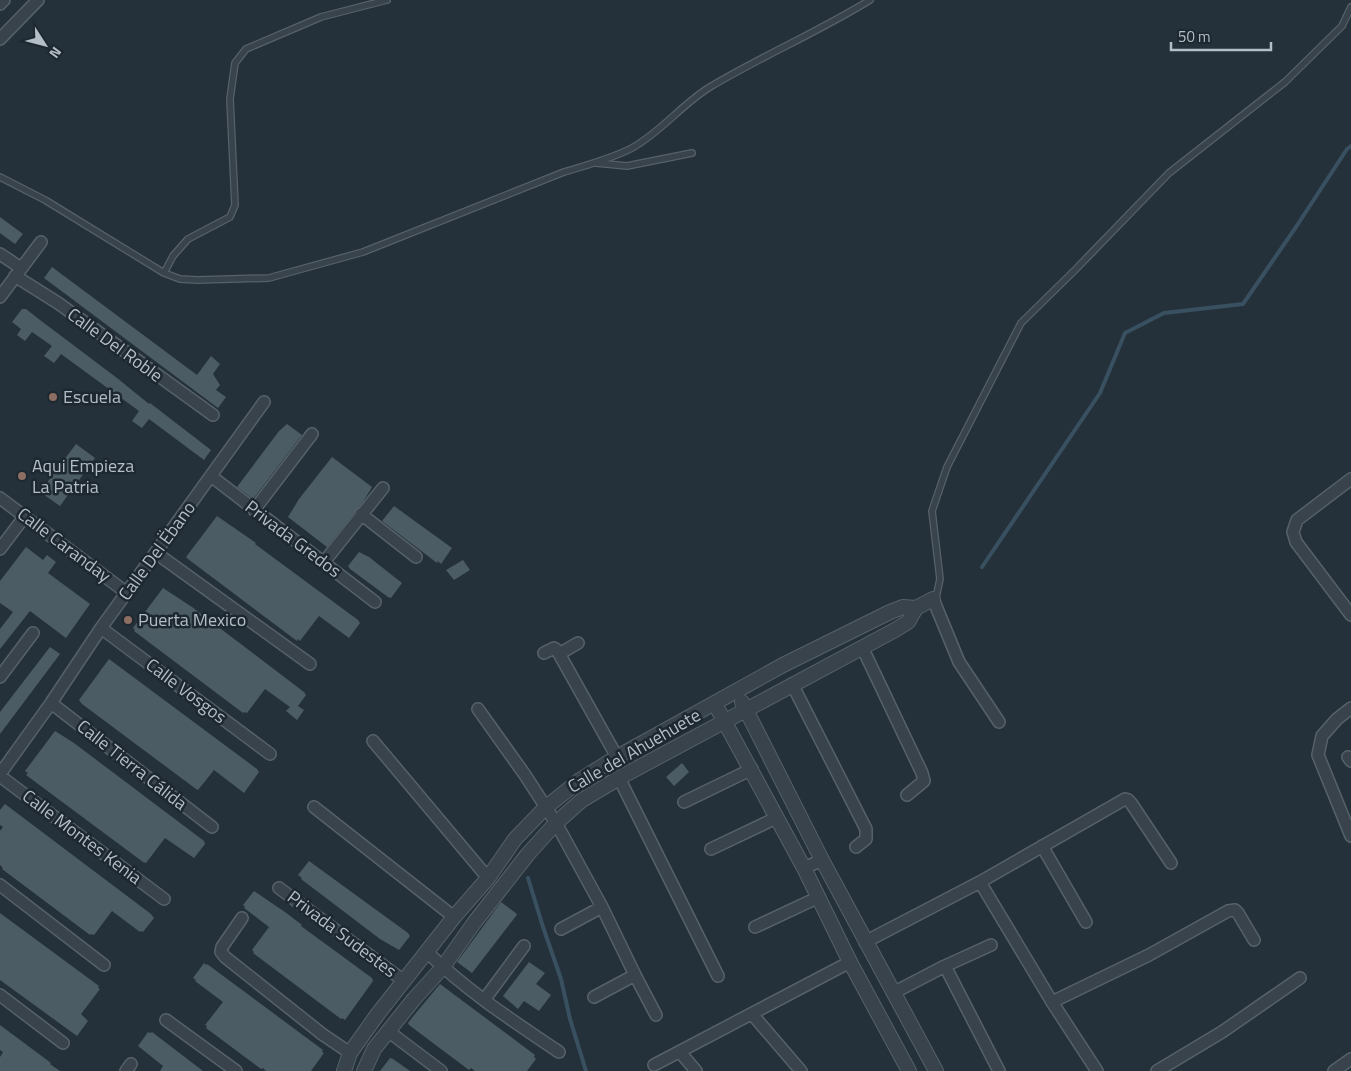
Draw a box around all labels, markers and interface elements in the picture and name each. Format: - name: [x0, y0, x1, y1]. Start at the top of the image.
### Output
- north arrow: [20, 20, 70, 70]
- scale bar: [1171, 20, 1271, 52]
- text: 50 m: [1178, 25, 1211, 48]
- text: N: [45, 43, 67, 63]
- street label: Calle Del Roble: [62, 301, 169, 388]
- place label: Escuela: [63, 383, 121, 410]
- marker: Escuela: [47, 391, 59, 403]
- place label: Aqui Empieza La Patria: [32, 452, 134, 500]
- marker: Aqui Empieza La Patria: [16, 470, 28, 482]
- street label: Privada Gredos: [239, 493, 347, 584]
- street label: Calle Del Ëbano: [111, 496, 202, 606]
- street label: Calle Caranday: [12, 500, 117, 589]
- place label: Puerta Mexico: [138, 606, 246, 633]
- marker: Puerta Mexico: [122, 614, 134, 626]
- street label: Calle Vosgos: [140, 651, 232, 730]
- street label: Calle del Ahuehuete: [562, 701, 705, 800]
- street label: Calle Tierra Cálida: [71, 713, 193, 816]
- street label: Calle Montes Kenia: [17, 783, 148, 891]
- street label: Privada Sudestes: [282, 883, 403, 984]

